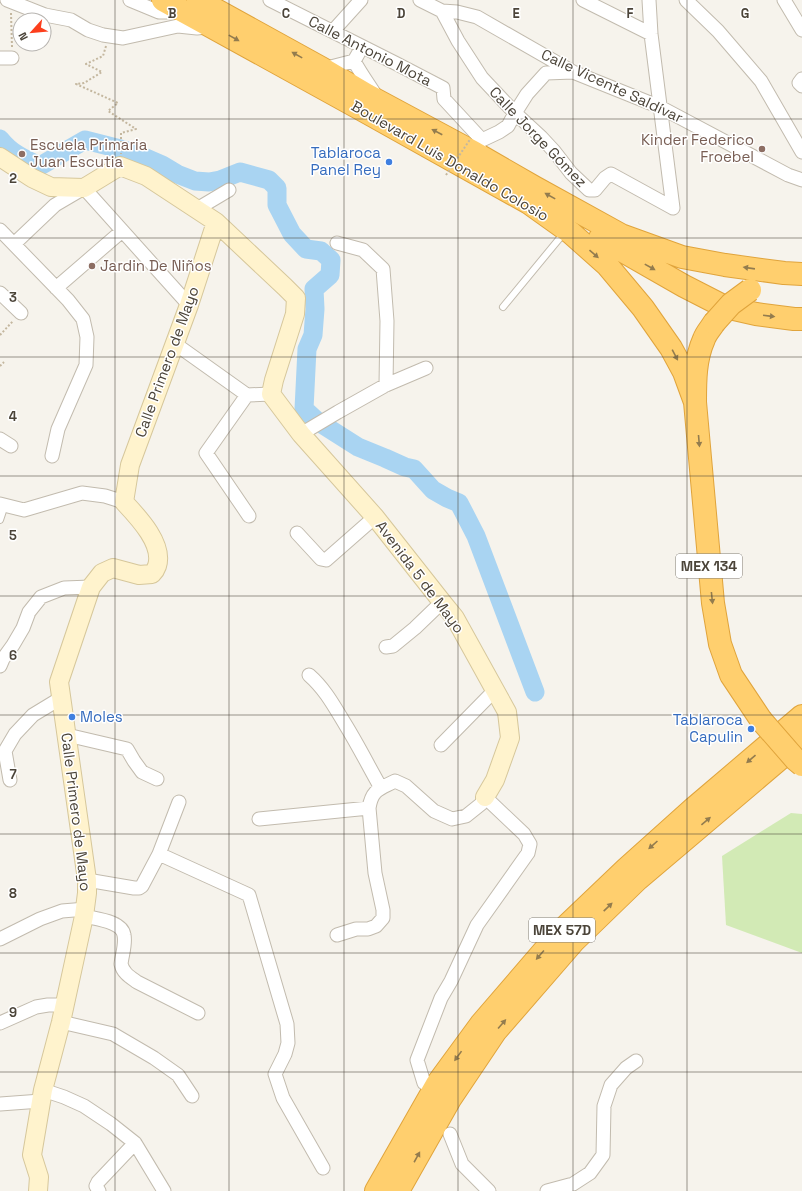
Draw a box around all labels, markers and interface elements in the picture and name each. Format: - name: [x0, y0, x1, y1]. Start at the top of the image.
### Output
- text: B: [168, 5, 177, 22]
- text: C: [282, 5, 290, 22]
- text: D: [397, 5, 406, 22]
- text: E: [512, 5, 520, 22]
- text: F: [627, 5, 634, 22]
- text: G: [741, 5, 749, 22]
- street label: Calle Antonio Mota: [305, 11, 435, 90]
- north arrow: [12, 12, 52, 52]
- text: N: [15, 30, 31, 43]
- one-way arrow: [228, 35, 240, 42]
- street label: Calle Vicente Saldívar: [538, 44, 686, 127]
- one-way arrow: [291, 51, 303, 58]
- street label: Calle Jorge Gómez: [486, 82, 591, 191]
- street label: Boulevard Luis Donaldo Colosio: [348, 96, 552, 225]
- one-way arrow: [431, 129, 443, 136]
- place label: Kinder Federico Froebel: [641, 130, 754, 166]
- place label: Escuela Primaria Juan Escutia: [30, 135, 148, 171]
- place label: Tablaroca Panel Rey: [310, 143, 381, 179]
- marker: Kinder Federico Froebel: [757, 144, 767, 154]
- marker: Escuela Primaria Juan Escutia: [17, 149, 27, 159]
- marker: Tablaroca Panel Rey: [384, 157, 394, 167]
- text: 2: [9, 170, 17, 187]
- one-way arrow: [544, 193, 556, 200]
- one-way arrow: [589, 249, 599, 258]
- place label: Jardin De Niños: [100, 256, 212, 275]
- marker: Jardin De Niños: [87, 261, 97, 271]
- one-way arrow: [644, 263, 656, 270]
- one-way arrow: [743, 265, 755, 271]
- street label: Calle Primero de Mayo: [130, 284, 203, 440]
- text: 3: [9, 289, 17, 306]
- one-way arrow: [763, 313, 775, 319]
- one-way arrow: [671, 349, 678, 361]
- text: 4: [9, 408, 17, 425]
- one-way arrow: [695, 435, 702, 447]
- street label: Avenida 5 de Mayo: [372, 517, 469, 637]
- text: 5: [9, 527, 17, 544]
- road number: MEX 134: [676, 554, 742, 578]
- one-way arrow: [709, 592, 716, 604]
- text: 6: [9, 647, 17, 664]
- place label: Moles: [80, 707, 123, 726]
- place label: Tablaroca Capulin: [673, 710, 743, 746]
- marker: Moles: [67, 712, 77, 722]
- marker: Tablaroca Capulin: [746, 724, 756, 734]
- street label: Calle Primero de Mayo: [57, 732, 96, 892]
- one-way arrow: [746, 755, 756, 764]
- text: 7: [9, 766, 17, 783]
- one-way arrow: [701, 817, 711, 826]
- one-way arrow: [648, 840, 658, 849]
- text: 8: [9, 885, 17, 902]
- one-way arrow: [603, 902, 613, 912]
- road number: MEX 57D: [529, 918, 595, 942]
- one-way arrow: [536, 950, 545, 960]
- text: 9: [9, 1004, 17, 1021]
- one-way arrow: [498, 1019, 507, 1029]
- one-way arrow: [454, 1050, 462, 1061]
- one-way arrow: [414, 1151, 421, 1163]

